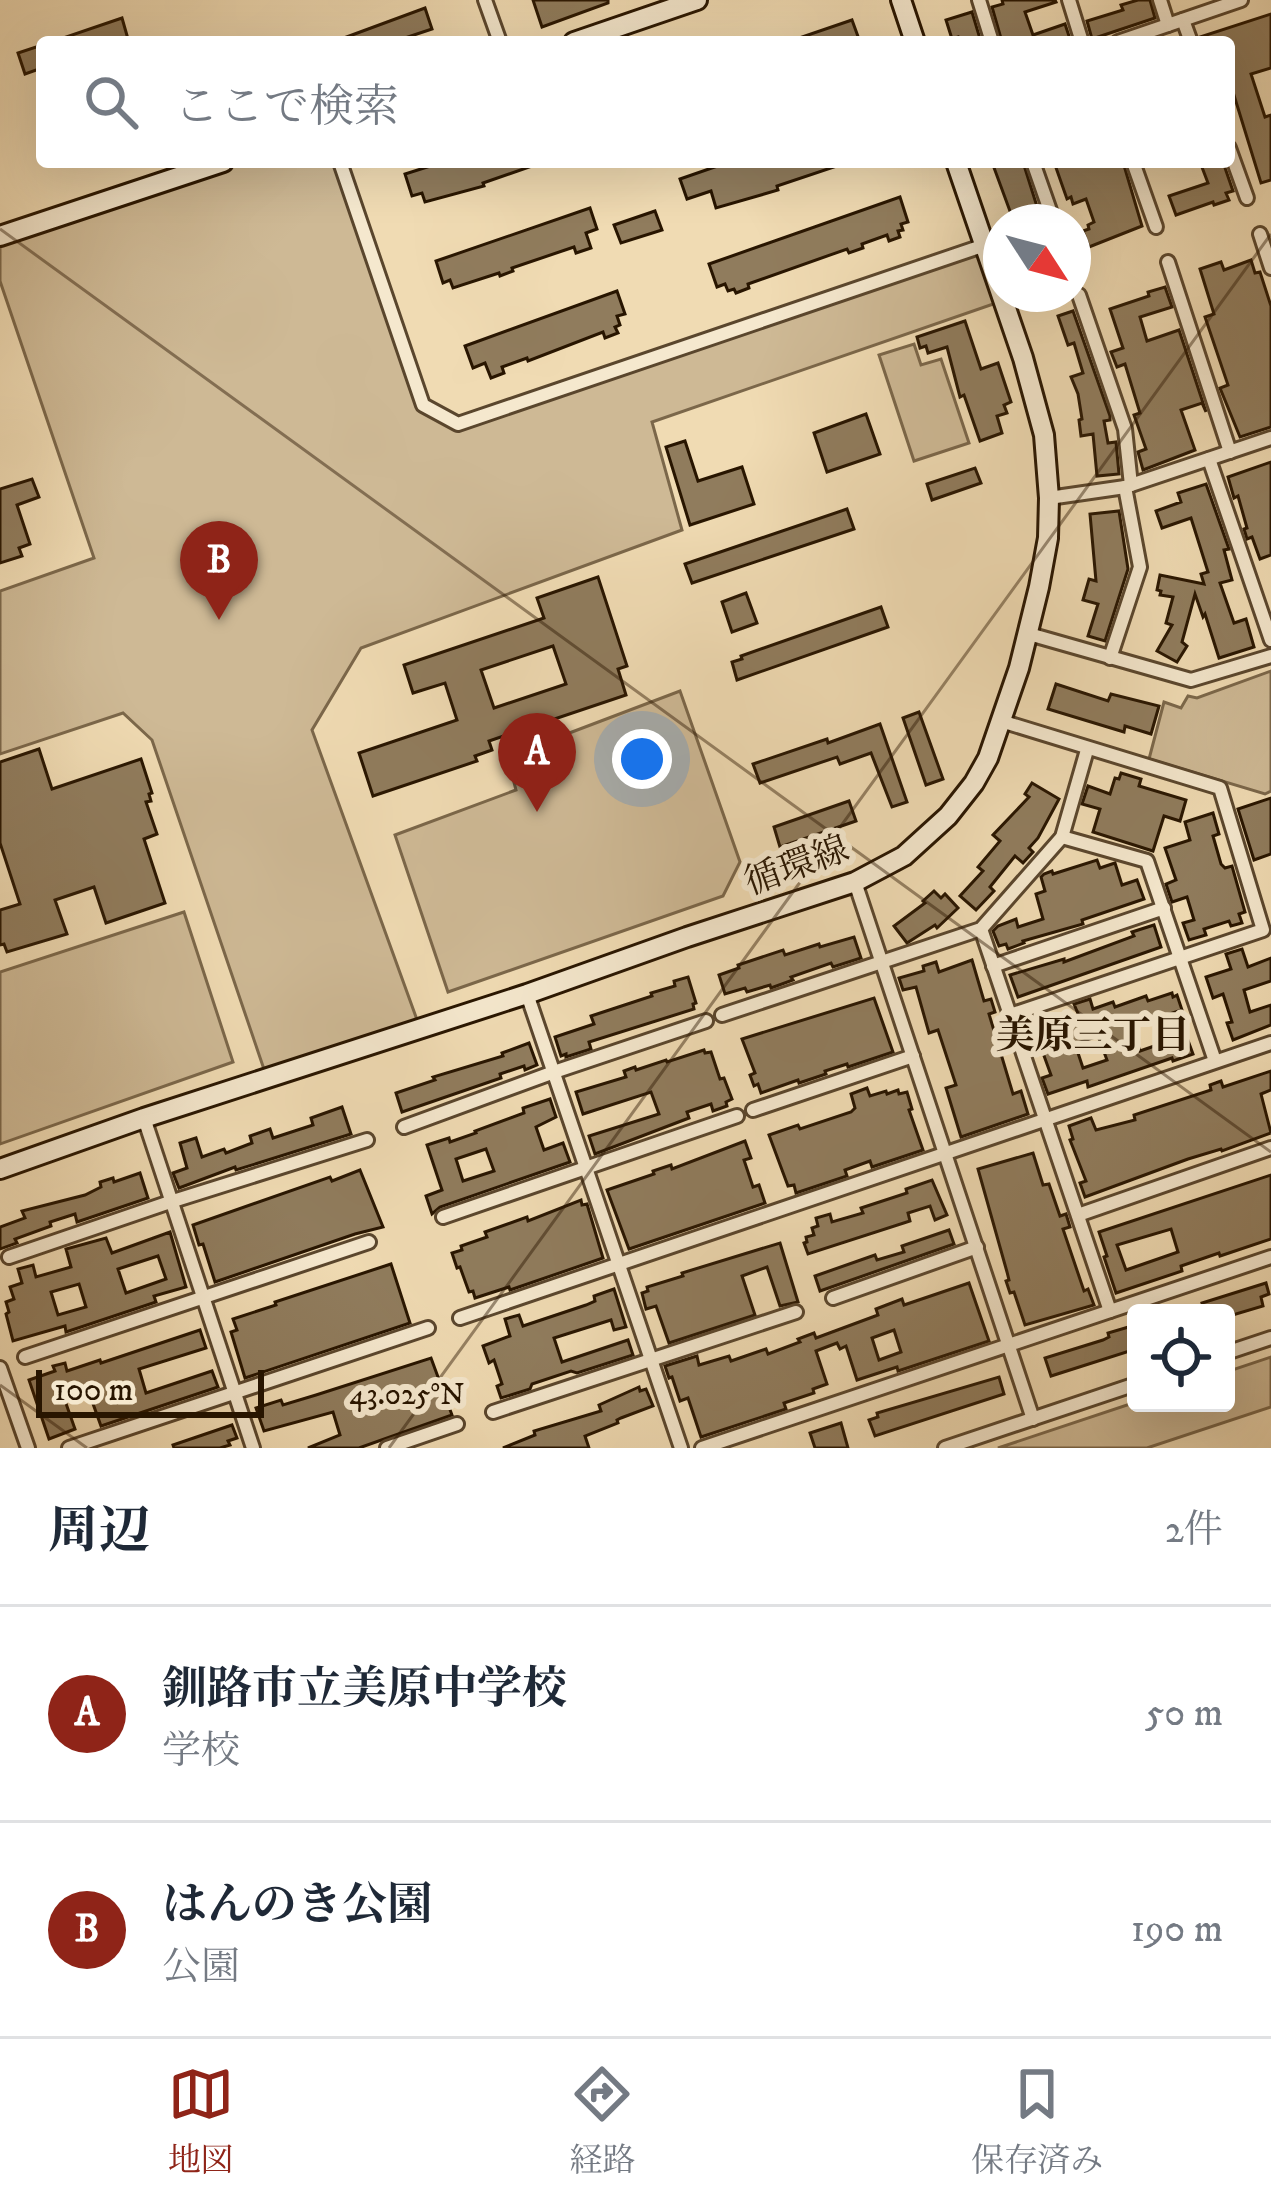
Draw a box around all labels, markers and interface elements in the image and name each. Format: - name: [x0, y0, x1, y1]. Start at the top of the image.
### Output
- search box: [36, 36, 1235, 168]
- icon: search: [78, 69, 144, 135]
- text: ここで検索: [174, 80, 399, 136]
- north arrow: [983, 204, 1091, 312]
- pin: B: [180, 521, 258, 620]
- pin: A: [498, 713, 576, 812]
- your location: [612, 729, 672, 789]
- street label: 循環線: [738, 827, 855, 906]
- district label: 美原三丁目: [995, 1012, 1191, 1061]
- map controls: [1127, 1304, 1235, 1412]
- button: locate: [1127, 1304, 1235, 1412]
- scale bar: [36, 1364, 264, 1417]
- text: 100 m: [54, 1370, 133, 1411]
- text: 43.025°N: [349, 1377, 465, 1414]
- text: 周辺: [48, 1500, 150, 1564]
- text: 2件: [1165, 1506, 1223, 1555]
- text: 釧路市立美原中学校: [162, 1662, 567, 1718]
- text: A: [75, 1689, 99, 1738]
- text: 50 m: [1145, 1689, 1223, 1738]
- text: 学校: [162, 1727, 240, 1776]
- text: はんのき公園: [162, 1878, 432, 1934]
- text: B: [75, 1905, 99, 1954]
- text: 190 m: [1131, 1905, 1223, 1954]
- text: 公園: [162, 1943, 240, 1992]
- tab: 地図: [168, 2061, 234, 2182]
- tab: 経路: [569, 2061, 635, 2182]
- tab: 保存済み: [971, 2061, 1103, 2182]

